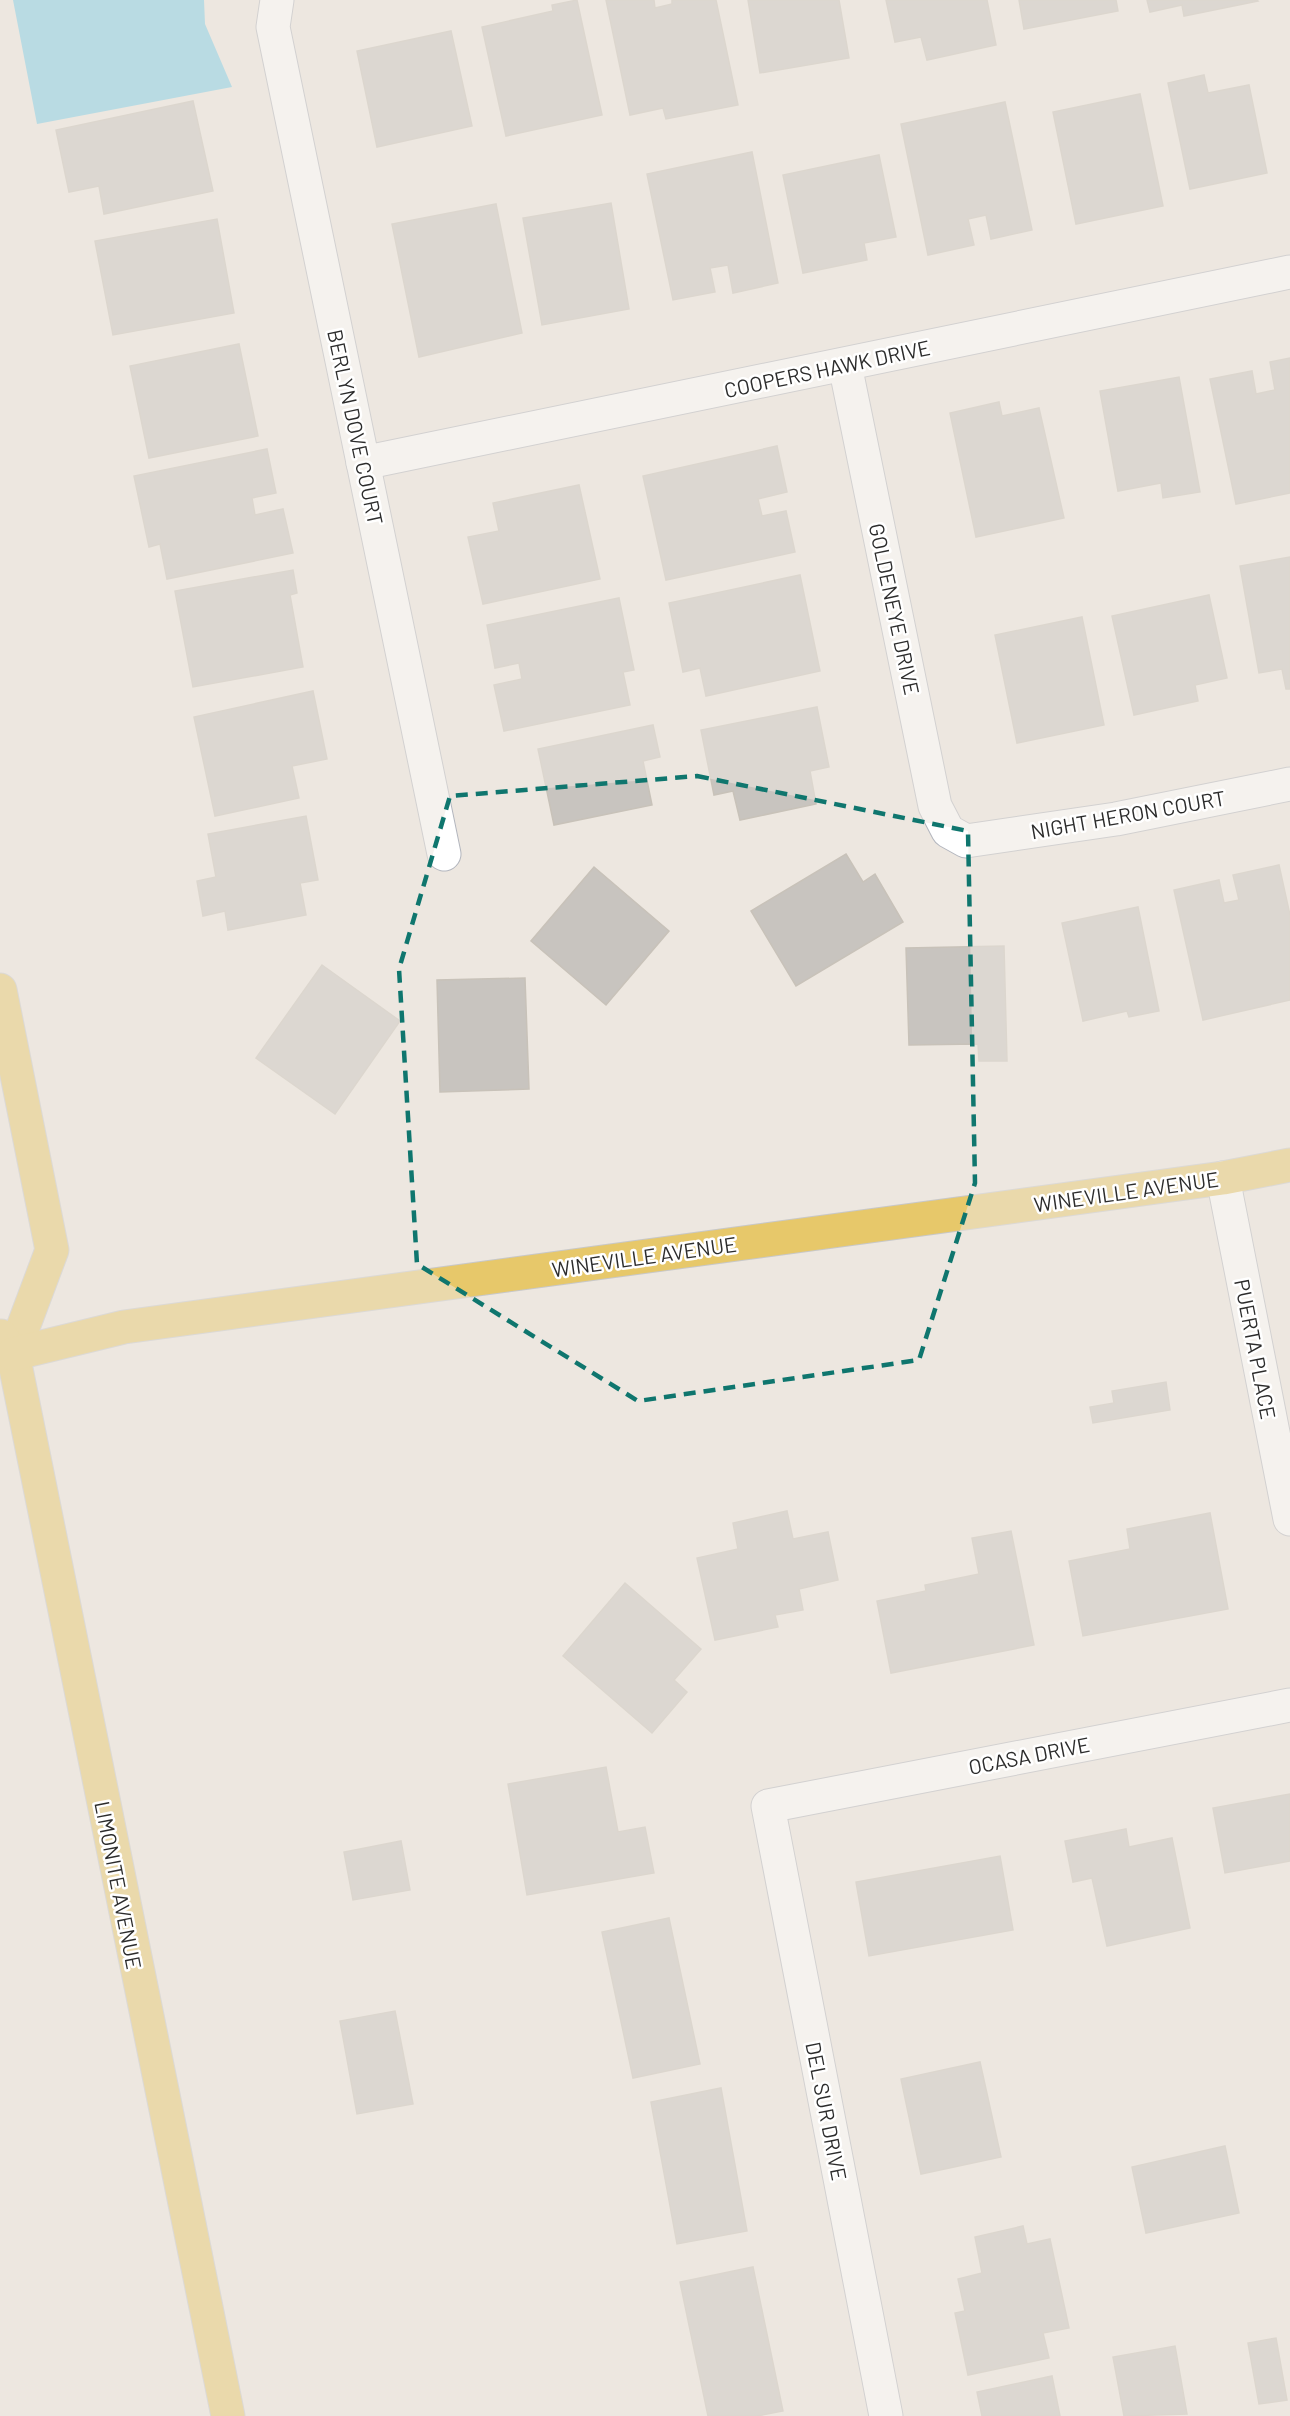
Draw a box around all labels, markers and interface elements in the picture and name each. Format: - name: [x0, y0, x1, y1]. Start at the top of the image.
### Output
- street label: BERLYN DOVE COURT: [323, 327, 389, 527]
- street label: COOPERS HAWK DRIVE: [722, 334, 932, 402]
- street label: GOLDENEYE DRIVE: [865, 521, 925, 697]
- street label: NIGHT HERON COURT: [1029, 785, 1227, 843]
- street label: WINEVILLE AVENUE: [1032, 1166, 1220, 1216]
- street label: WINEVILLE AVENUE: [550, 1231, 738, 1281]
- street label: PUERTA PLACE: [1230, 1277, 1282, 1421]
- street label: OCASA DRIVE: [966, 1731, 1092, 1779]
- street label: LIMONITE AVENUE: [90, 1799, 148, 1971]
- street label: DEL SUR DRIVE: [801, 2040, 853, 2182]

